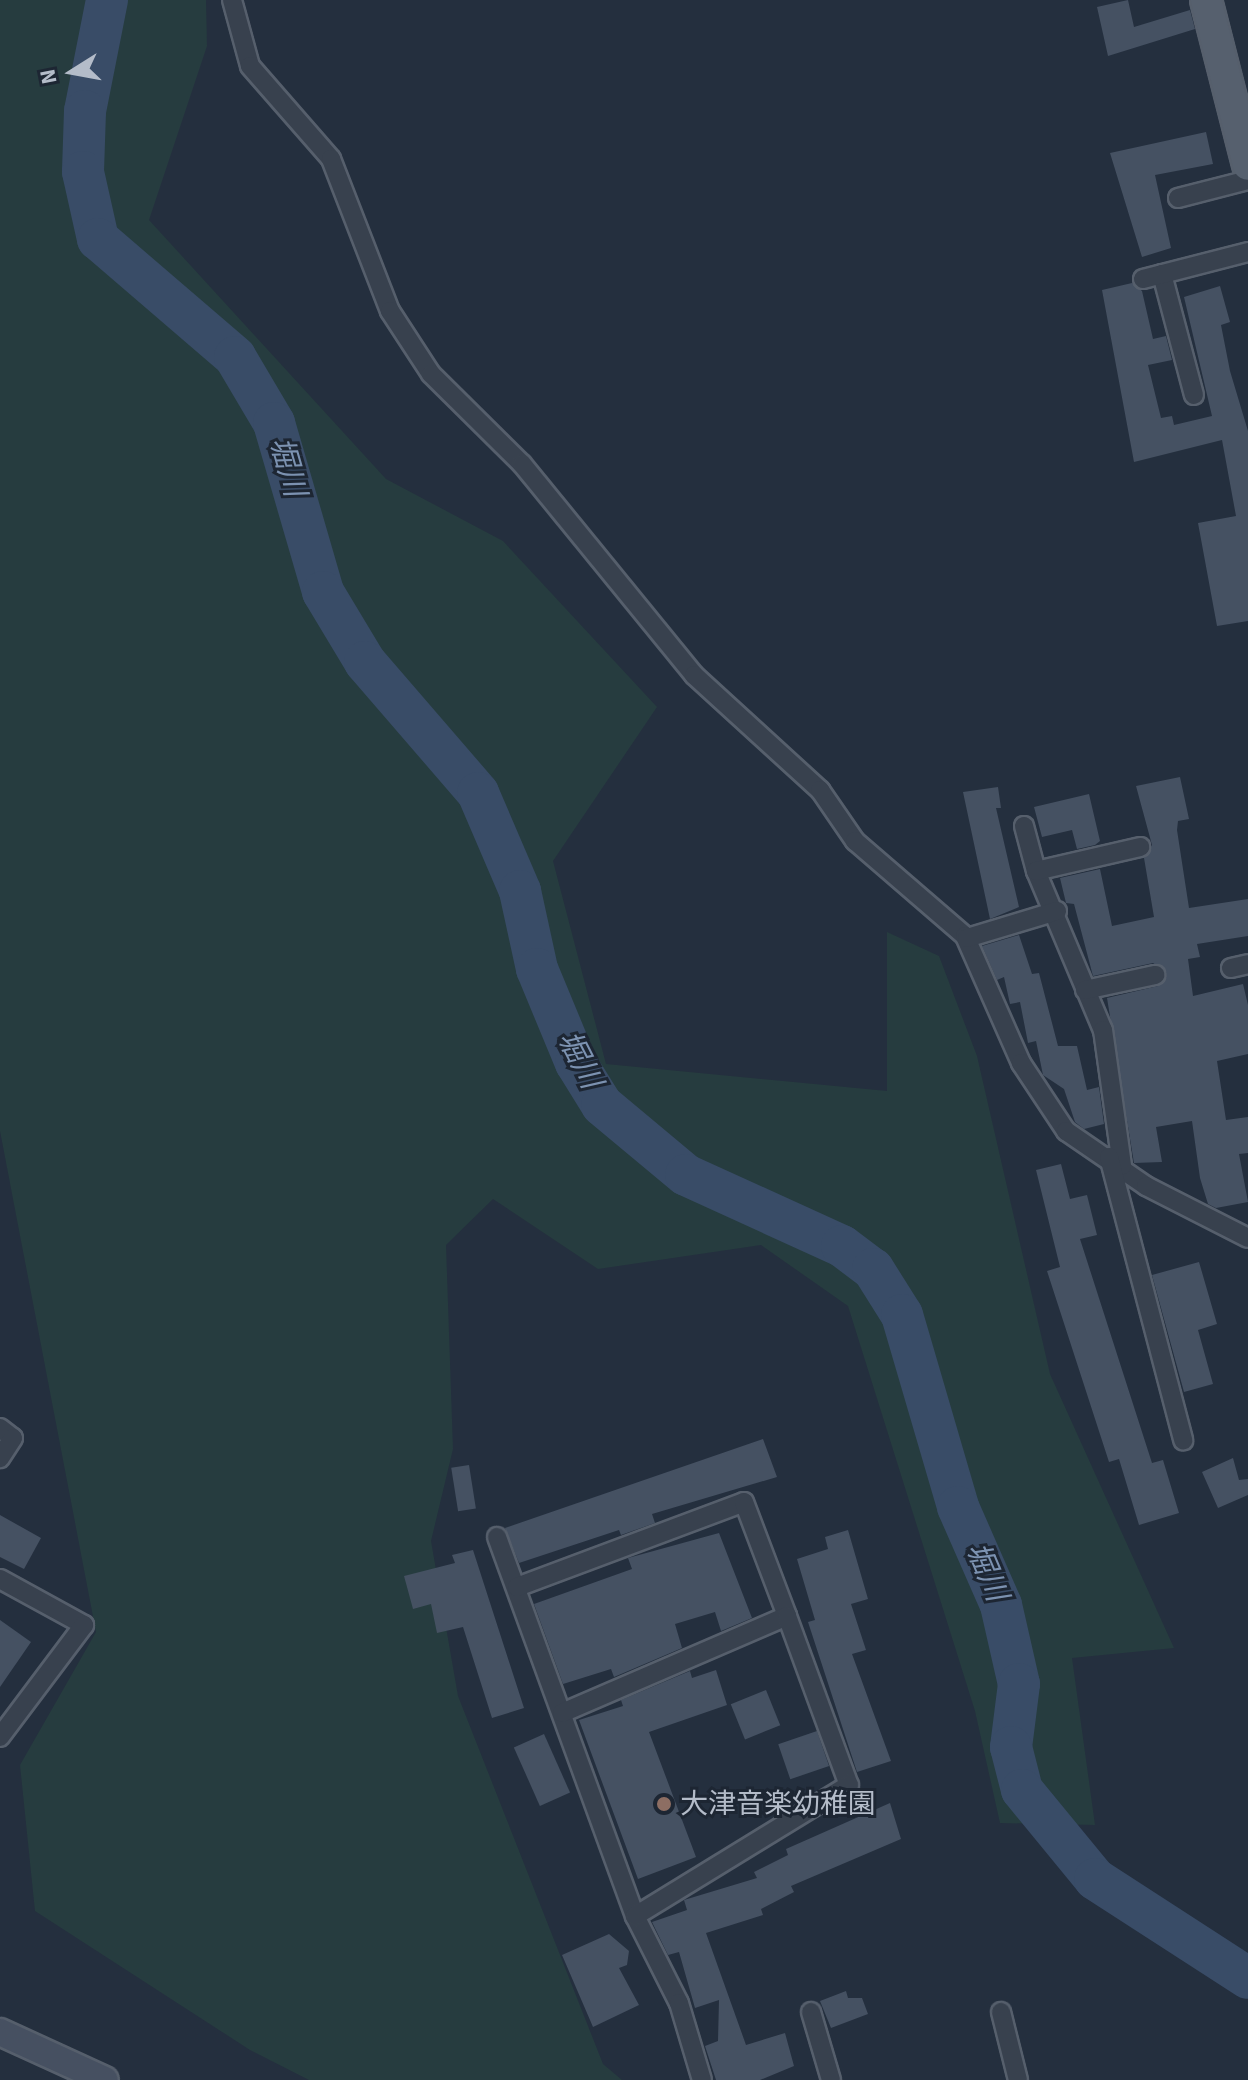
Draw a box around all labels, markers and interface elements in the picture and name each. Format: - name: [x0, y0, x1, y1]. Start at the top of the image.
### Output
- north arrow: [32, 32, 112, 112]
- text: N: [31, 66, 66, 87]
- water label: 堀川: [261, 433, 313, 501]
- water label: 堀川: [549, 1025, 609, 1095]
- water label: 堀川: [958, 1537, 1014, 1607]
- place label: 大津音楽幼稚園: [680, 1787, 876, 1821]
- marker: 大津音楽幼稚園: [655, 1795, 673, 1813]

